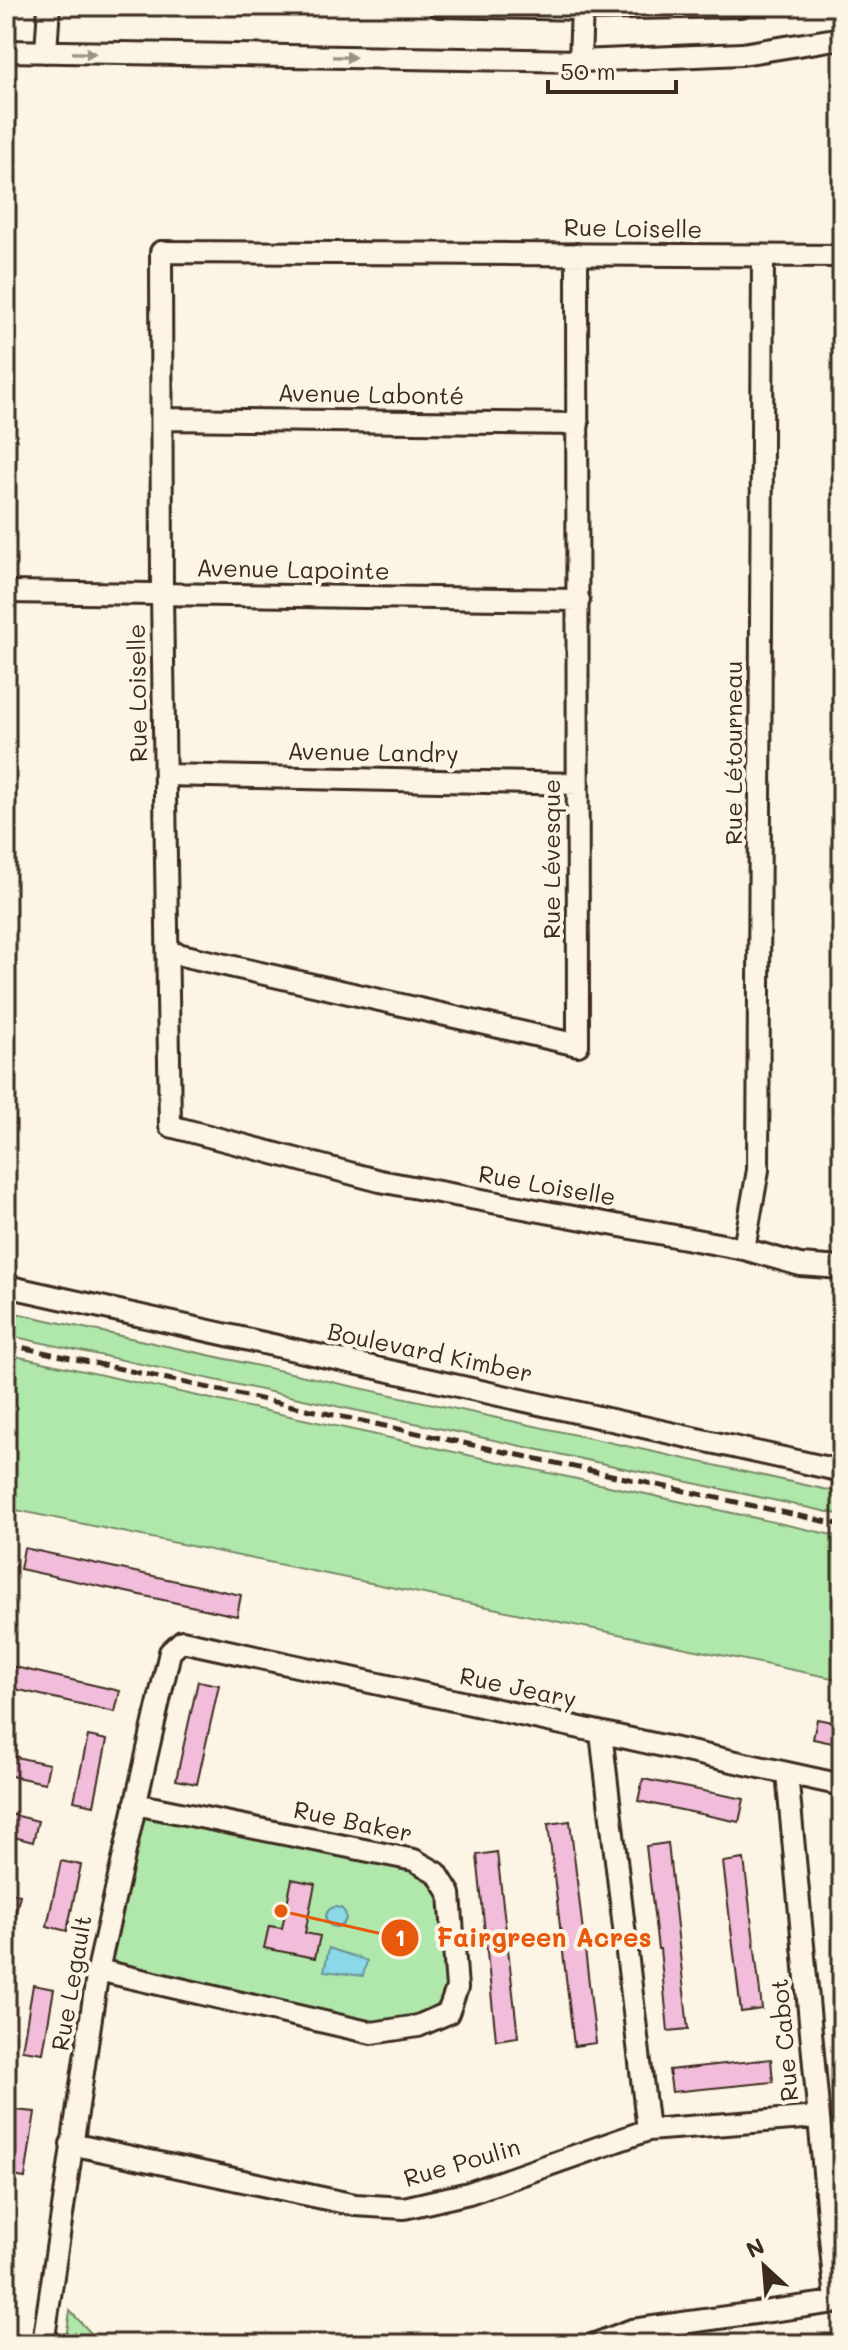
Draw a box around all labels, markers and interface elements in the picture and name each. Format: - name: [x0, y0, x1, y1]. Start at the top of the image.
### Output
- scale bar: [548, 44, 676, 94]
- one-way arrow: [72, 46, 97, 59]
- one-way arrow: [332, 51, 357, 63]
- text: 50 m: [560, 55, 616, 86]
- street label: Rue Loiselle: [563, 211, 703, 244]
- street label: Avenue Labonté: [278, 376, 465, 411]
- street label: Avenue Lapointe: [196, 551, 390, 586]
- street label: Rue Loiselle: [120, 623, 153, 763]
- street label: Rue Létourneau: [717, 661, 748, 845]
- street label: Avenue Landry: [287, 735, 459, 768]
- street label: Rue Lévesque: [535, 779, 566, 939]
- street label: Rue Loiselle: [476, 1157, 618, 1212]
- street label: Boulevard Kimber: [325, 1315, 536, 1388]
- street label: Rue Jeary: [457, 1659, 580, 1714]
- street label: Rue Baker: [291, 1793, 415, 1848]
- street label: Rue Legault: [43, 1913, 98, 2053]
- callout: Fairgreen Acres: [380, 1913, 667, 1963]
- text: Fairgreen Acres: [436, 1920, 652, 1954]
- text: 1: [395, 1921, 405, 1952]
- street label: Rue Cabot: [763, 1977, 804, 2103]
- street label: Rue Poulin: [400, 2130, 523, 2193]
- north arrow: [724, 2226, 804, 2306]
- text: N: [741, 2231, 769, 2264]

